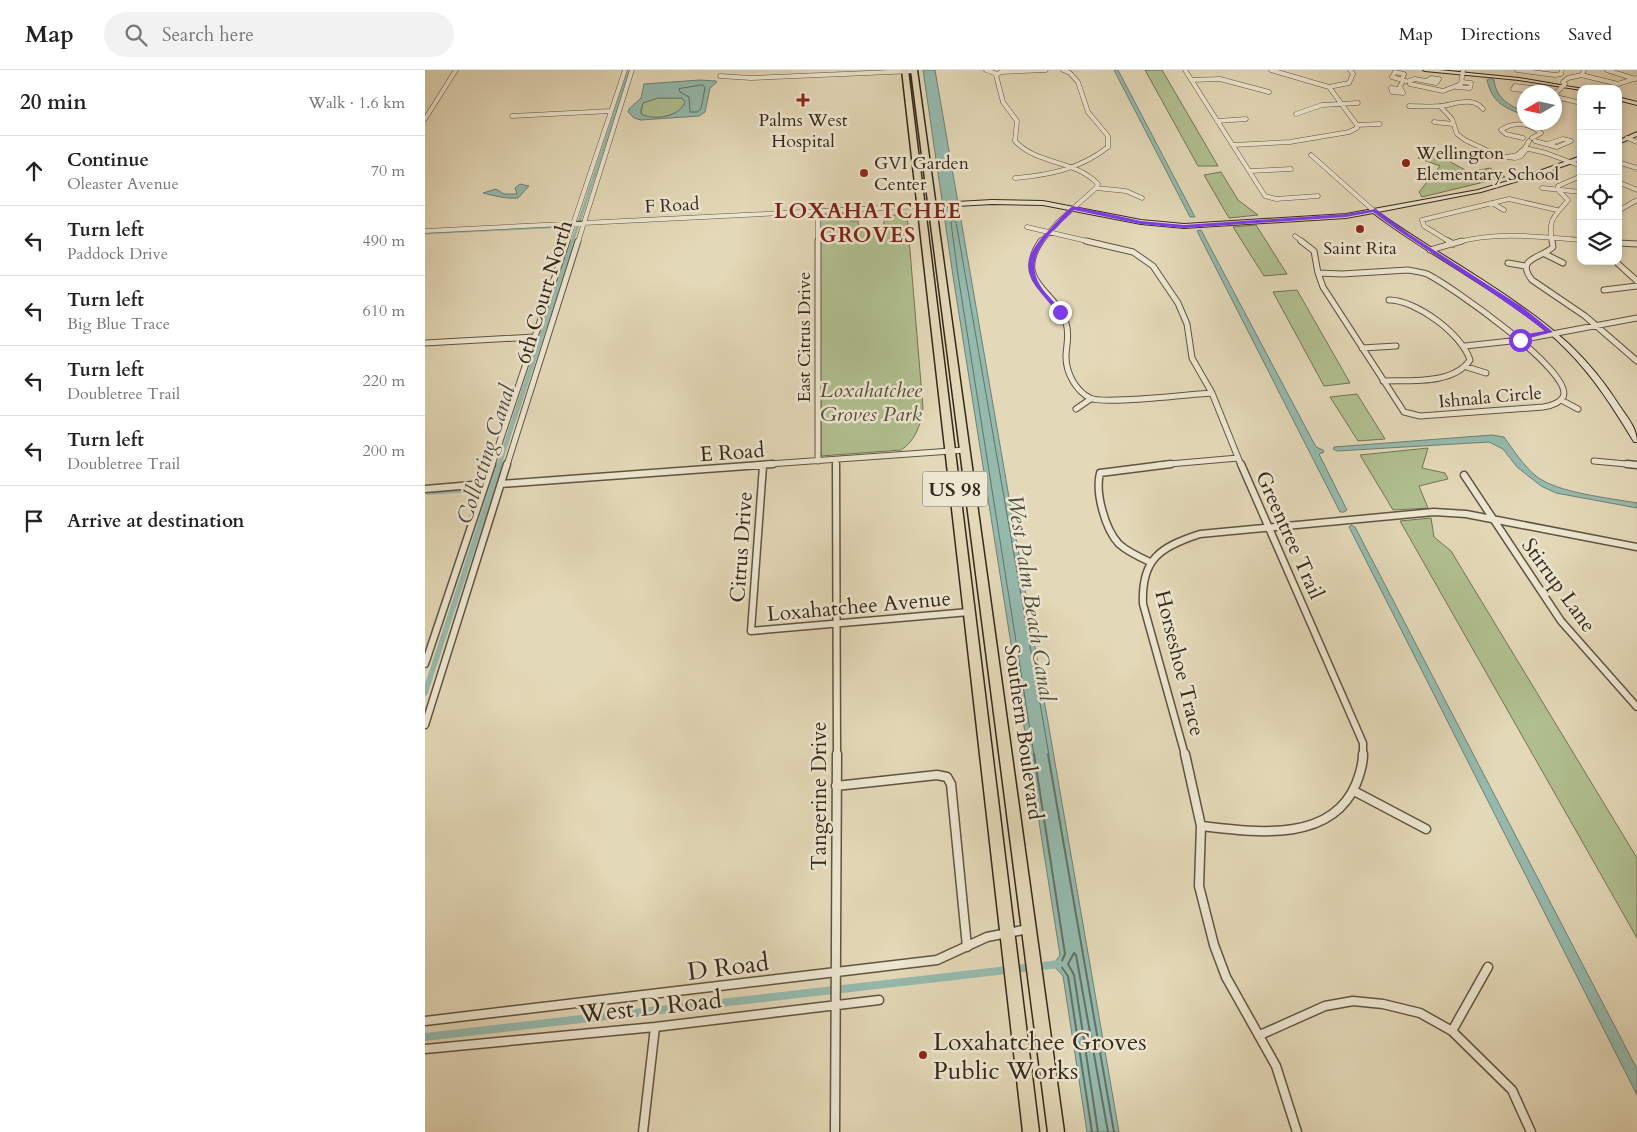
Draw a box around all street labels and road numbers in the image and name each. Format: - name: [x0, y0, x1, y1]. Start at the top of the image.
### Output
- street label: F Road: [644, 192, 700, 219]
- street label: 6th Court North: [509, 216, 580, 367]
- street label: East Citrus Drive: [792, 272, 817, 402]
- street label: Ishnala Circle: [1437, 381, 1543, 414]
- street label: E Road: [699, 436, 765, 469]
- street label: Greentree Trail: [1248, 466, 1331, 604]
- road number: US 98: [923, 472, 987, 506]
- street label: Citrus Drive: [723, 491, 760, 604]
- street label: Stirrup Lane: [1515, 532, 1603, 638]
- street label: Loxahatchee Avenue: [766, 584, 952, 629]
- street label: Horseshoe Trace: [1147, 587, 1212, 739]
- street label: Southern Boulevard: [997, 642, 1050, 822]
- street label: Tangerine Drive: [805, 721, 834, 871]
- street label: D Road: [685, 945, 772, 989]
- street label: West D Road: [576, 982, 724, 1032]

